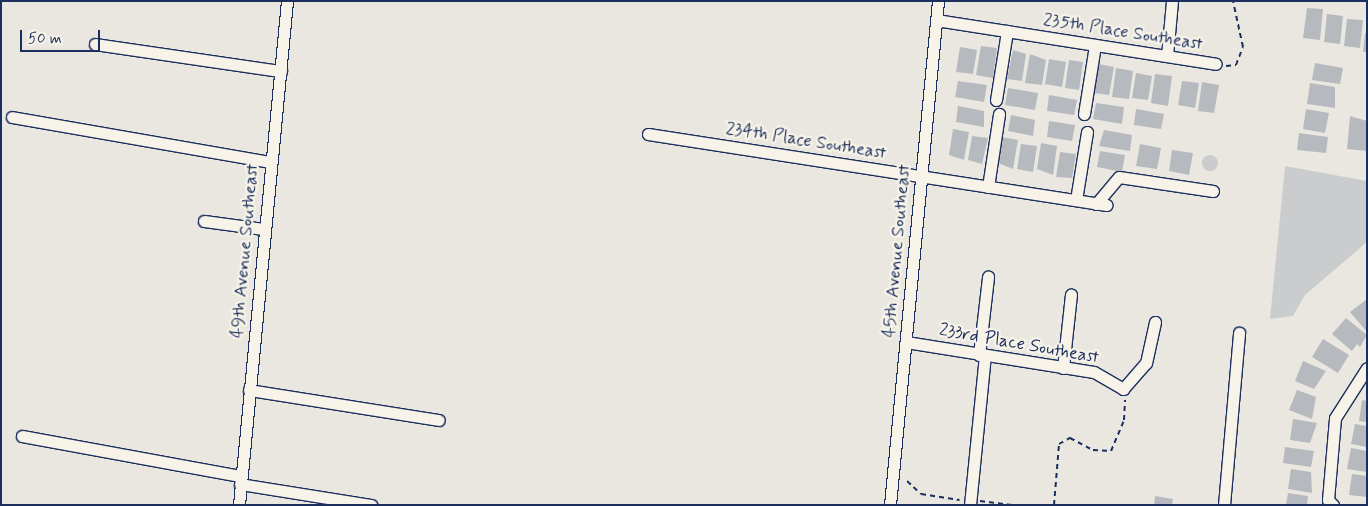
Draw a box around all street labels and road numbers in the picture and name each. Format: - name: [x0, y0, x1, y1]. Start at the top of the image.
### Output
- street label: 235th Place Southeast: [1042, 9, 1204, 55]
- street label: 234th Place Southeast: [725, 118, 887, 164]
- street label: 49th Avenue Southeast: [227, 165, 263, 337]
- street label: 45th Avenue Southeast: [879, 165, 915, 337]
- street label: 233rd Place Southeast: [939, 320, 1099, 368]

